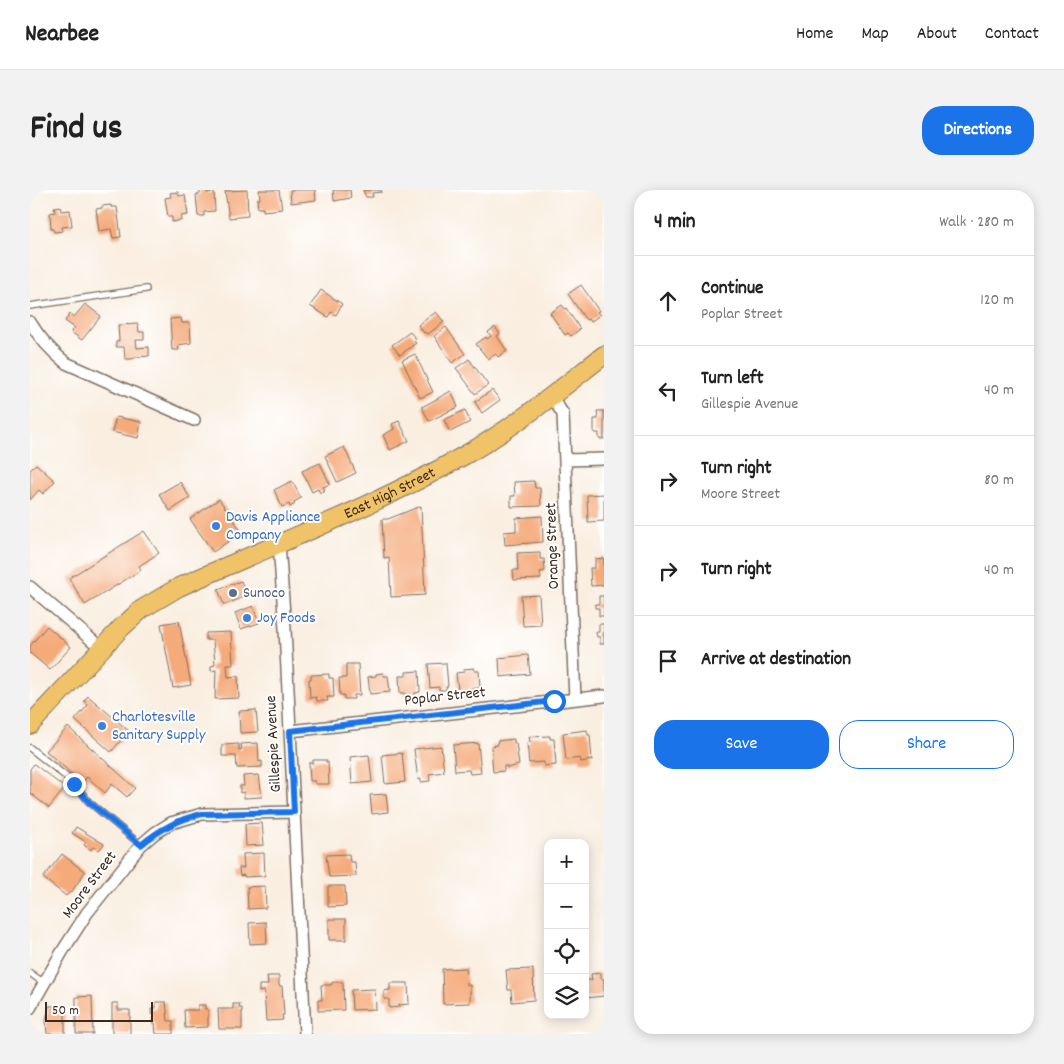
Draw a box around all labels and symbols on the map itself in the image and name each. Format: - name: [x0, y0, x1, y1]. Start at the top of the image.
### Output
- street label: East High Street: [340, 462, 440, 525]
- street label: Orange Street: [540, 502, 566, 590]
- place label: Davis Appliance Company: [226, 506, 320, 547]
- marker: Davis Appliance Company: [210, 520, 222, 532]
- place label: Sunoco: [243, 582, 285, 605]
- marker: Sunoco: [227, 587, 239, 599]
- place label: Joy Foods: [257, 607, 316, 630]
- marker: Joy Foods: [241, 612, 253, 624]
- street label: Poplar Street: [403, 681, 487, 713]
- route start: [543, 690, 566, 713]
- street label: Gillespie Avenue: [260, 695, 288, 793]
- place label: Charlotesville Sanitary Supply: [112, 706, 206, 747]
- marker: Charlotesville Sanitary Supply: [96, 720, 108, 732]
- route end: [63, 773, 86, 796]
- street label: Moore Street: [57, 846, 123, 924]
- scale bar: [45, 999, 152, 1022]

